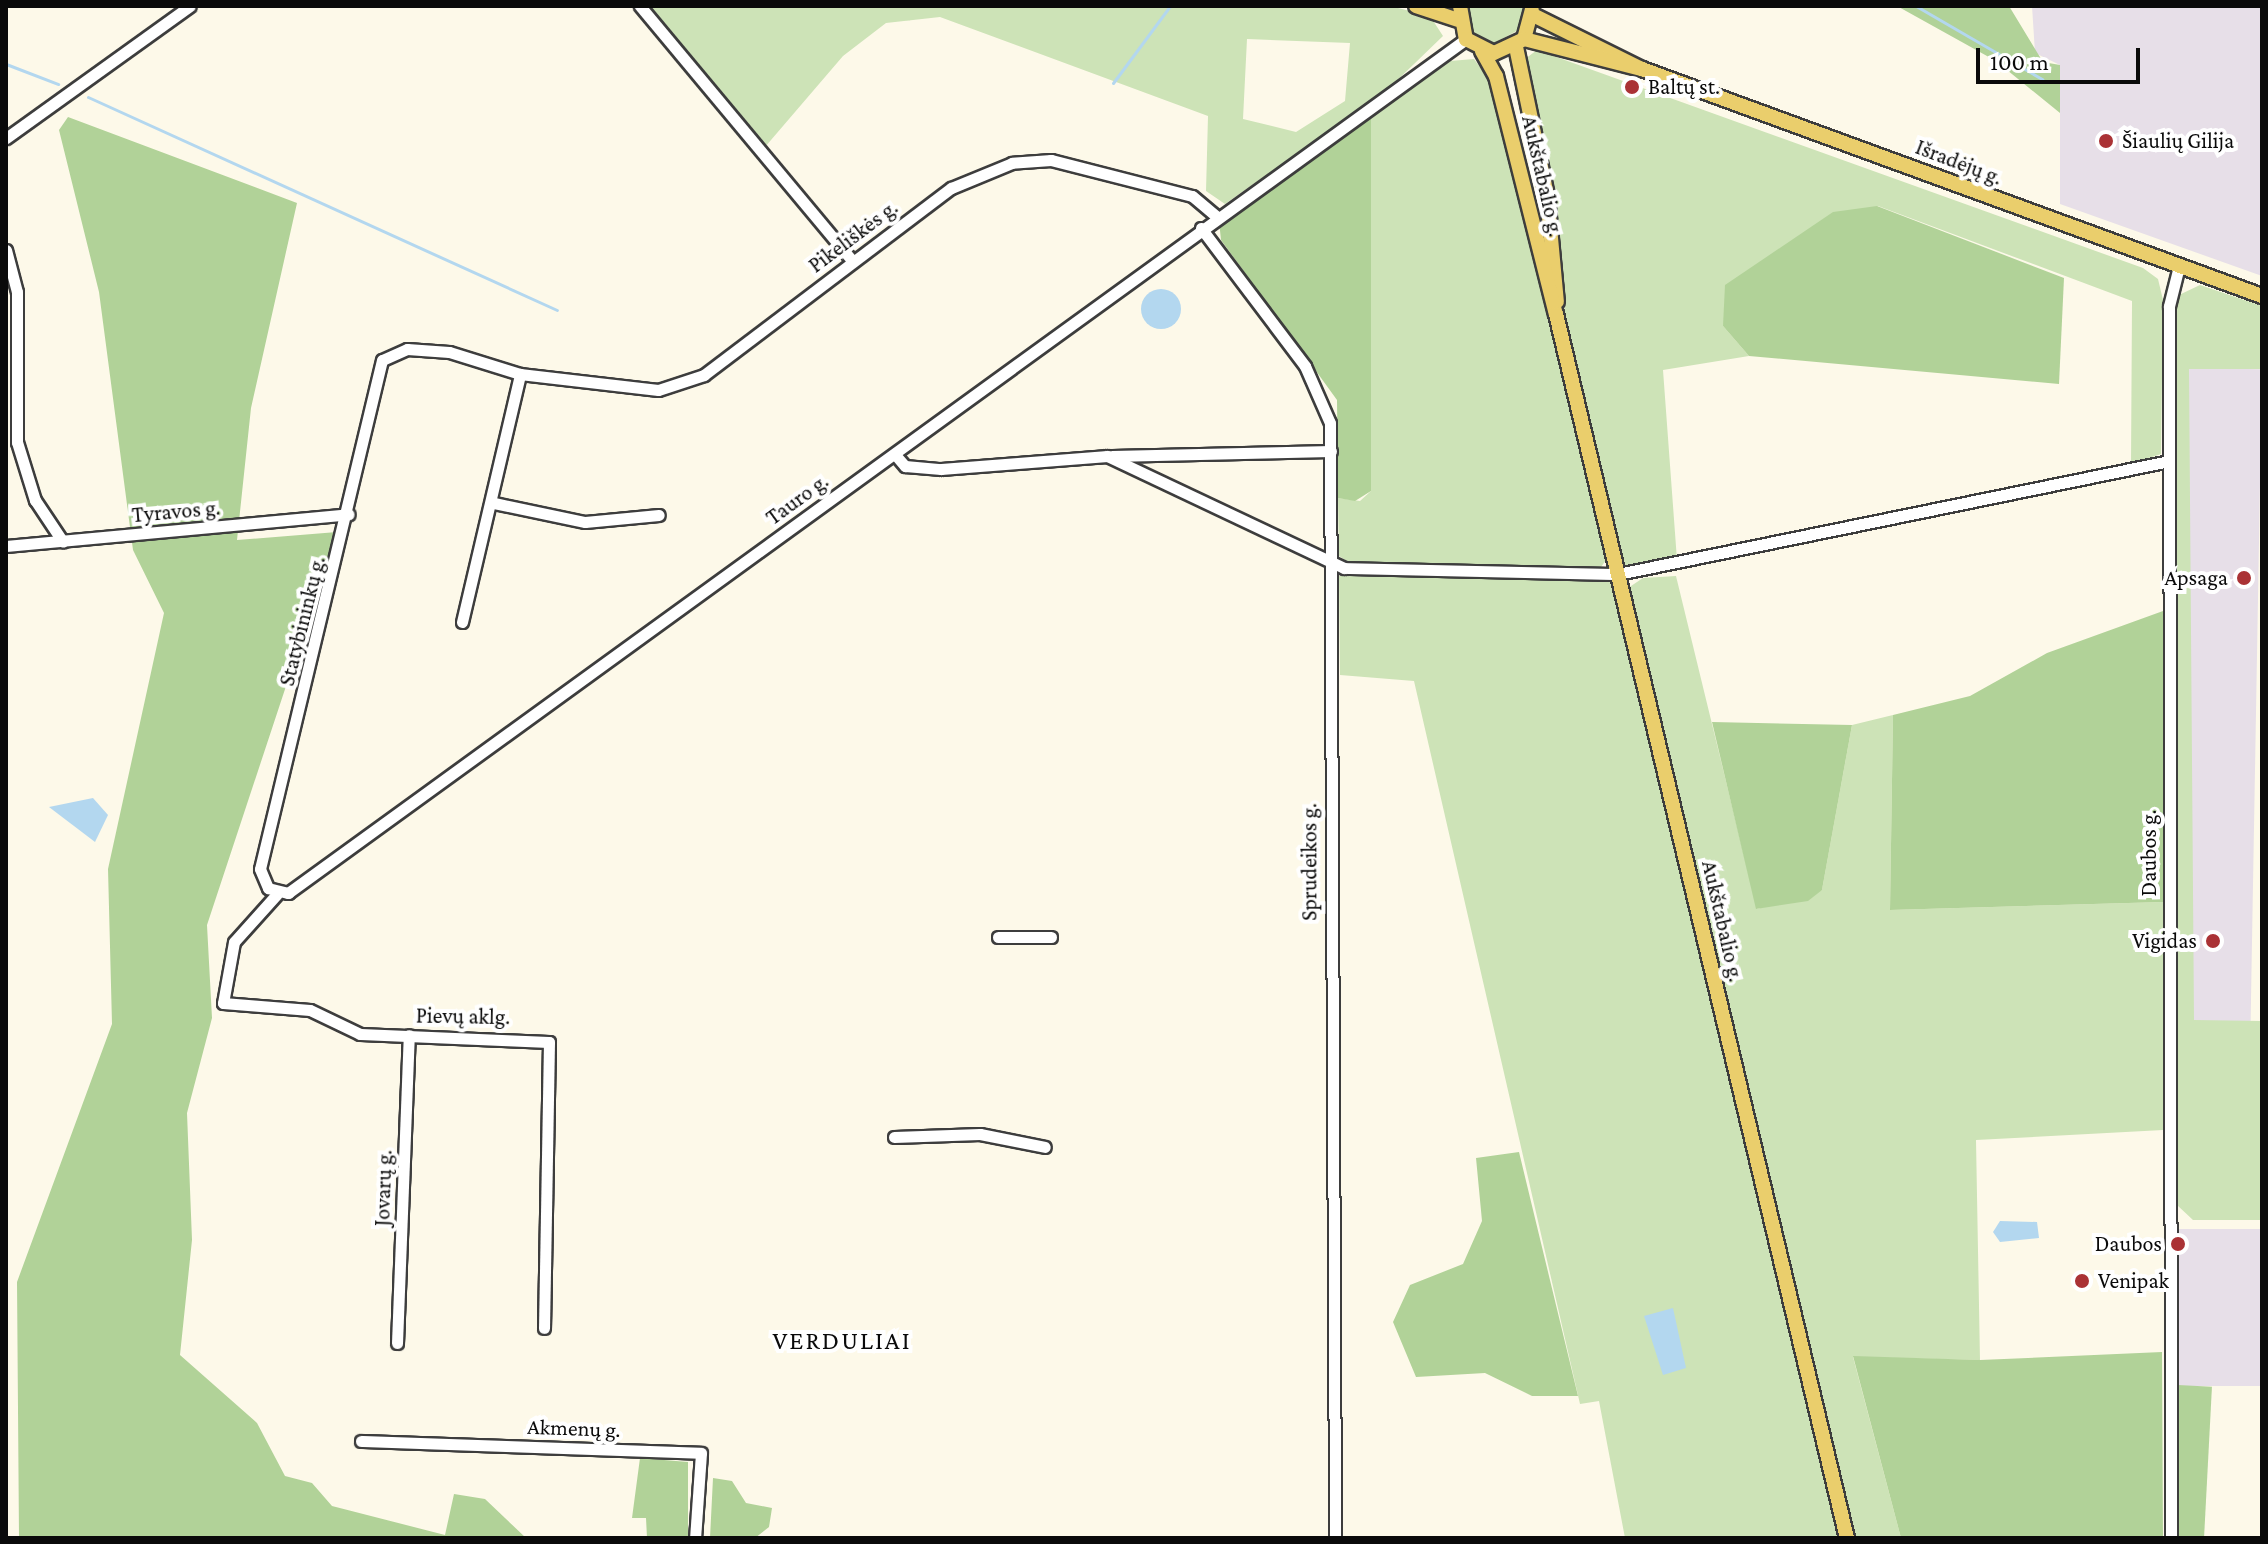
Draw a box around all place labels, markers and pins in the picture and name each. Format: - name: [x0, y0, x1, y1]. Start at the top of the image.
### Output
- place label: Baltų st.: [1648, 74, 1720, 100]
- marker: Baltų st.: [1623, 78, 1641, 96]
- place label: Šiaulių Gilija: [2122, 128, 2234, 154]
- marker: Šiaulių Gilija: [2097, 132, 2115, 150]
- place label: Apsaga: [2164, 565, 2228, 591]
- marker: Apsaga: [2235, 569, 2253, 587]
- place label: Vigidas: [2132, 928, 2197, 954]
- marker: Vigidas: [2204, 932, 2222, 950]
- place label: Daubos: [2095, 1231, 2162, 1257]
- marker: Daubos: [2169, 1235, 2187, 1253]
- place label: Venipak: [2098, 1268, 2169, 1294]
- marker: Venipak: [2073, 1272, 2091, 1290]

